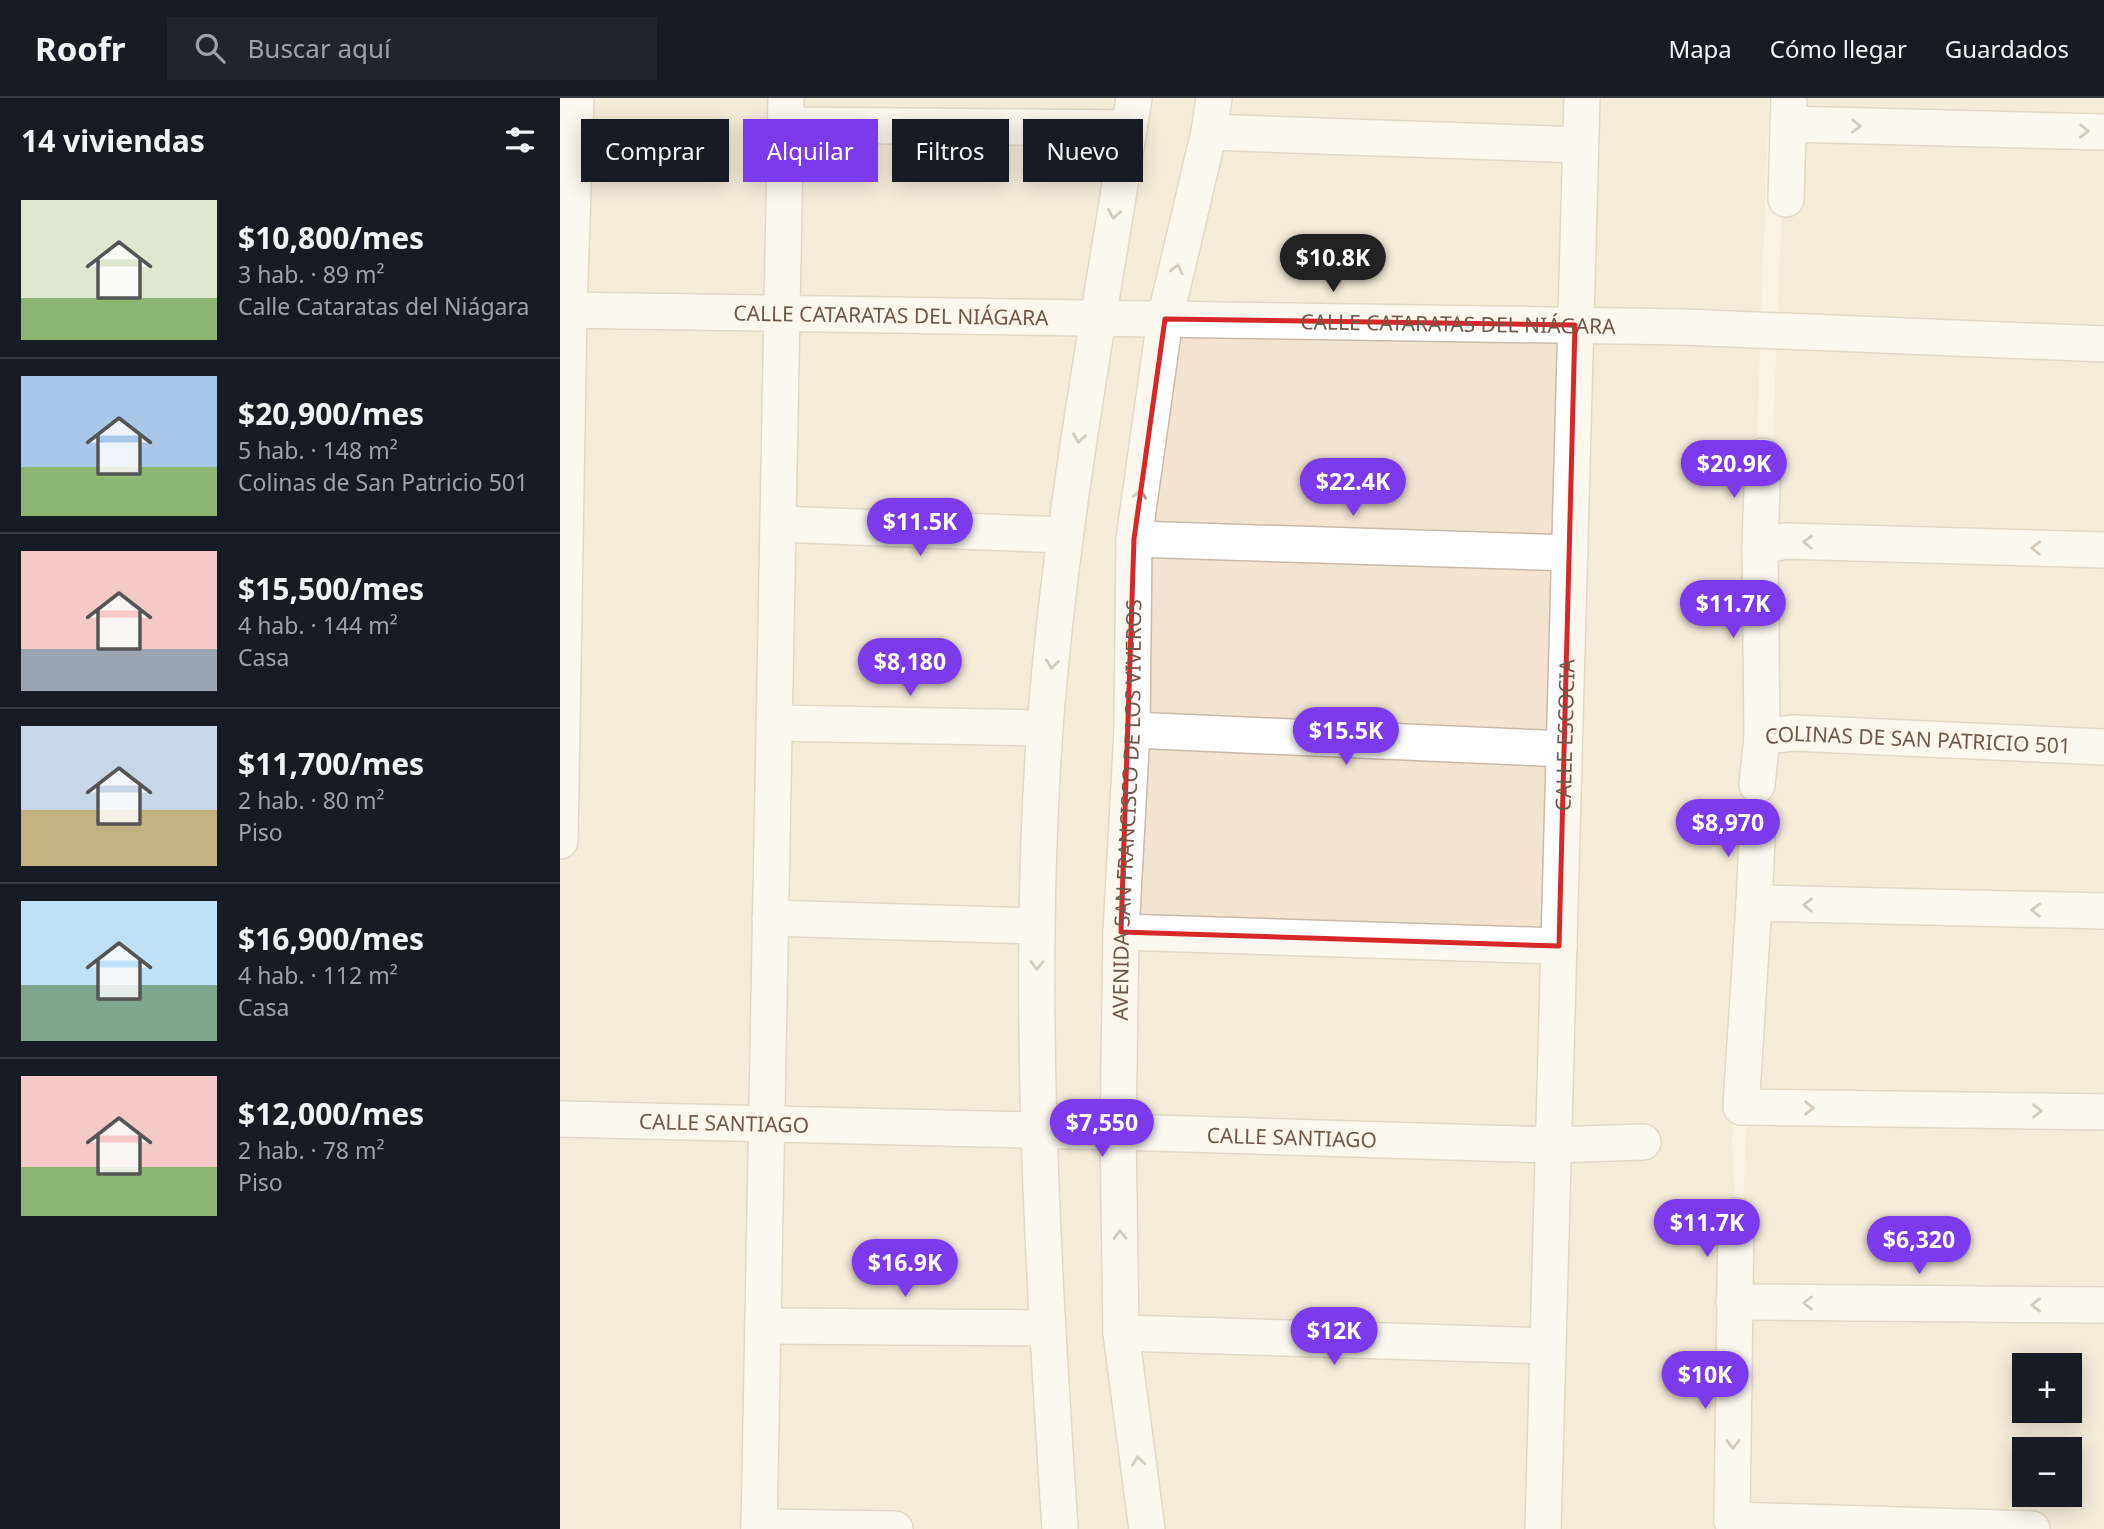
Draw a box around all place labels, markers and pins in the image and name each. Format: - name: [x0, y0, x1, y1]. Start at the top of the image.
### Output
- pin: $10.8K: [1276, 234, 1390, 294]
- pin: $20.9K: [1677, 440, 1791, 500]
- pin: $22.4K: [1296, 458, 1410, 518]
- pin: $11.5K: [863, 498, 977, 558]
- pin: $11.7K: [1676, 580, 1790, 640]
- pin: $8,180: [853, 638, 967, 698]
- pin: $15.5K: [1289, 708, 1403, 767]
- pin: $8,970: [1671, 800, 1785, 859]
- pin: $7,550: [1045, 1100, 1159, 1159]
- pin: $11.7K: [1650, 1200, 1764, 1259]
- pin: $6,320: [1862, 1216, 1976, 1276]
- pin: $16.9K: [848, 1240, 962, 1299]
- pin: $12K: [1293, 1308, 1375, 1367]
- pin: $10K: [1664, 1352, 1746, 1411]

